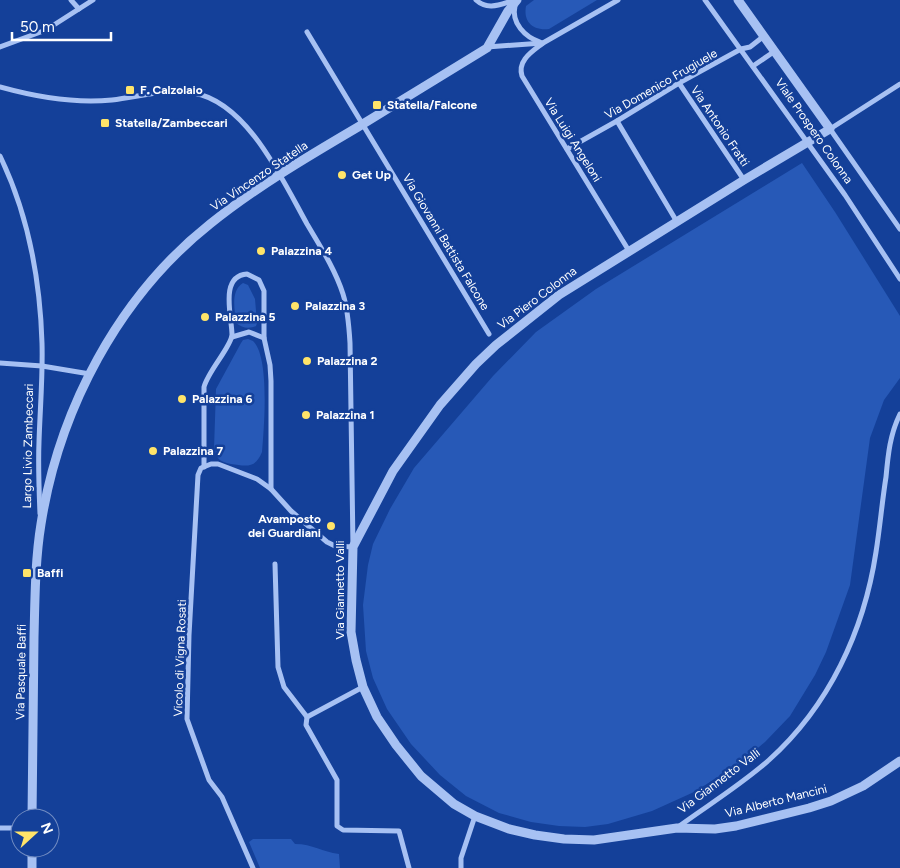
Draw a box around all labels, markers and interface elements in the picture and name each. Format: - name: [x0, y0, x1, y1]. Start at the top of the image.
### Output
- scale bar: [12, 10, 111, 42]
- text: 50 m: [20, 18, 55, 36]
- street label: Via Domenico Frugiuele: [602, 46, 720, 122]
- street label: Viale Prospero Colonna: [772, 76, 856, 186]
- place label: F. Calzolaio: [140, 83, 203, 97]
- street label: Via Antonio Fratti: [688, 83, 752, 169]
- marker: F. Calzolaio: [124, 84, 136, 96]
- street label: Via Luigi Angeloni: [542, 95, 604, 185]
- place label: Statella/Falcone: [387, 98, 477, 112]
- marker: Statella/Falcone: [371, 99, 383, 111]
- place label: Statella/Zambeccari: [115, 116, 228, 130]
- marker: Statella/Zambeccari: [99, 117, 111, 129]
- street label: Via Vincenzo Statella: [208, 138, 310, 214]
- place label: Get Up: [352, 168, 391, 182]
- marker: Get Up: [336, 169, 348, 181]
- street label: Via Giovanni Battista Falcone: [400, 171, 493, 313]
- place label: Palazzina 4: [271, 244, 333, 258]
- marker: Palazzina 4: [255, 245, 267, 257]
- street label: Via Piero Colonna: [495, 264, 579, 332]
- place label: Palazzina 3: [305, 299, 366, 313]
- marker: Palazzina 3: [289, 300, 301, 312]
- place label: Palazzina 5: [215, 310, 276, 324]
- marker: Palazzina 5: [199, 311, 211, 323]
- place label: Palazzina 2: [317, 354, 378, 368]
- marker: Palazzina 2: [301, 355, 313, 367]
- street label: Largo Livio Zambeccari: [20, 383, 36, 509]
- place label: Palazzina 6: [192, 392, 253, 406]
- marker: Palazzina 6: [176, 393, 188, 405]
- place label: Palazzina 1: [316, 408, 375, 422]
- marker: Palazzina 1: [300, 409, 312, 421]
- place label: Palazzina 7: [163, 444, 224, 458]
- marker: Palazzina 7: [147, 445, 159, 457]
- place label: Avamposto dei Guardiani: [248, 512, 321, 540]
- marker: Avamposto dei Guardiani: [325, 520, 337, 532]
- street label: Via Giannetto Valli: [333, 540, 347, 640]
- place label: Baffi: [37, 566, 63, 580]
- marker: Baffi: [21, 567, 33, 579]
- street label: Vicolo di Vigna Rosati: [171, 599, 189, 717]
- street label: Via Pasquale Baffi: [13, 624, 29, 720]
- street label: Via Giannetto Valli: [675, 746, 763, 816]
- street label: Via Alberto Mancini: [723, 782, 829, 820]
- north arrow: [10, 808, 60, 858]
- text: N: [37, 820, 57, 837]

